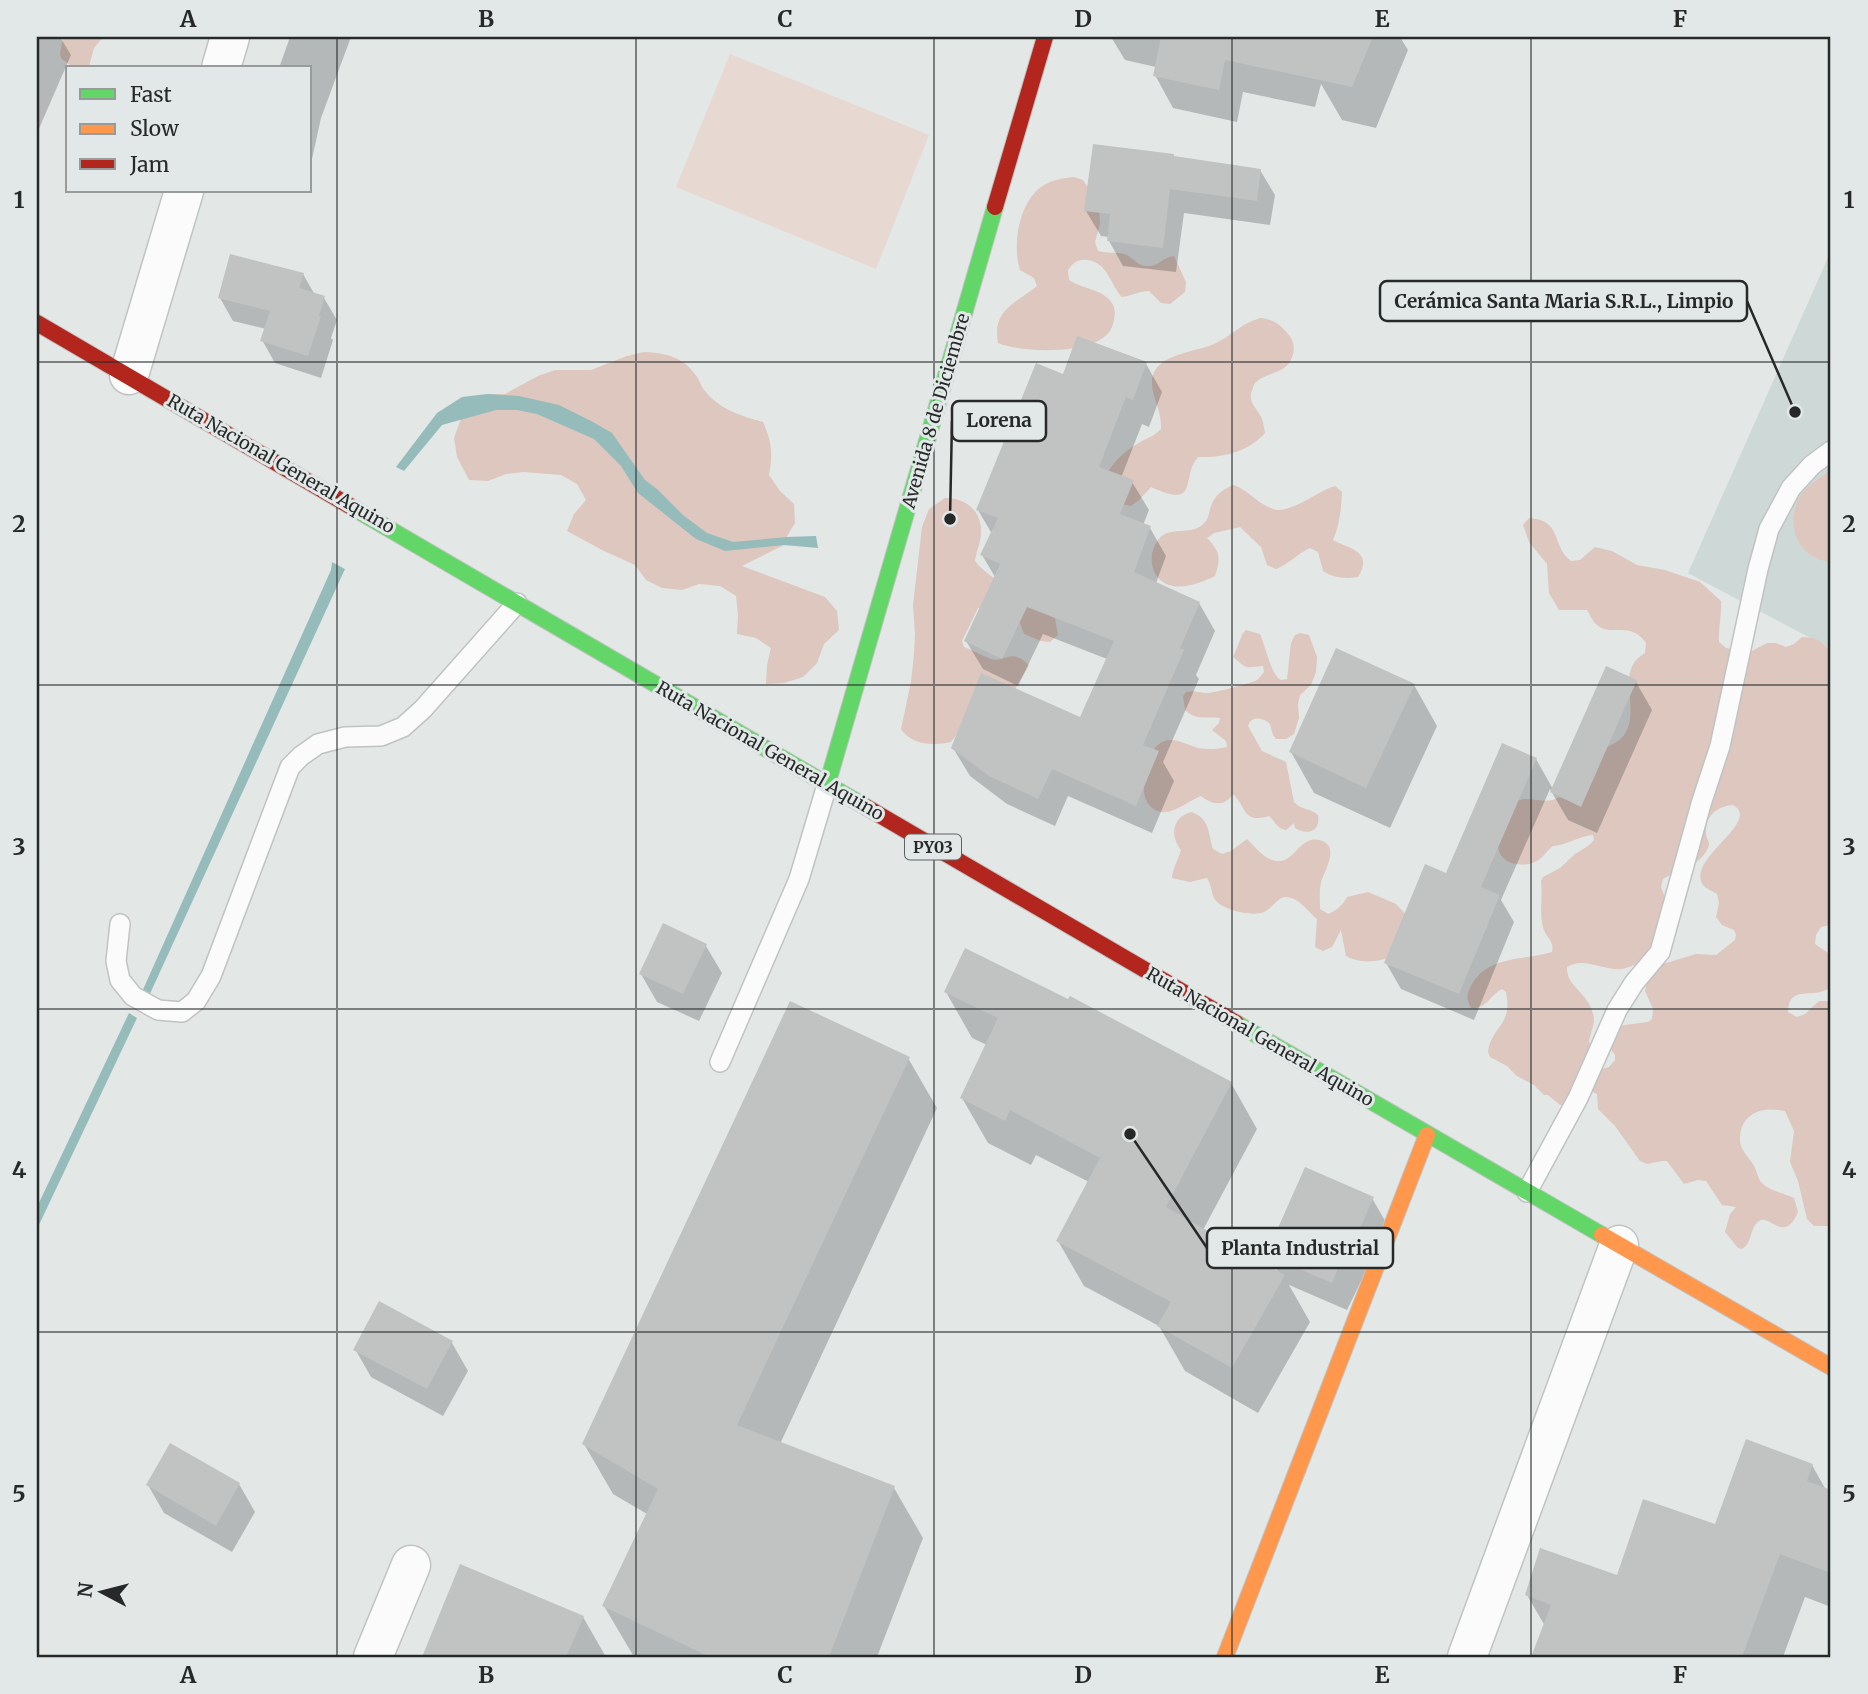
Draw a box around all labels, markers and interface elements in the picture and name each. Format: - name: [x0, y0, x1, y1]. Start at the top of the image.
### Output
- text: A: [179, 4, 197, 33]
- text: B: [478, 4, 494, 33]
- text: C: [777, 4, 793, 33]
- text: D: [1074, 4, 1092, 33]
- text: E: [1374, 4, 1390, 33]
- text: F: [1673, 4, 1687, 33]
- legend: [66, 66, 312, 192]
- text: Fast: [130, 81, 172, 108]
- text: Slow: [130, 115, 179, 142]
- text: Jam: [129, 151, 169, 178]
- text: 1: [14, 185, 25, 214]
- text: 1: [1844, 185, 1855, 214]
- callout: Cerámica Santa Maria S.R.L., Limpio: [1380, 281, 1747, 321]
- text: Cerámica Santa Maria S.R.L., Limpio: [1395, 289, 1733, 313]
- street label: Avenida 8 de Diciembre: [896, 311, 974, 512]
- street label: Ruta Nacional General Aquino: [163, 389, 399, 538]
- callout: Lorena: [952, 401, 1046, 441]
- text: Lorena: [966, 408, 1032, 432]
- text: 2: [12, 509, 26, 538]
- text: 2: [1842, 509, 1856, 538]
- street label: Ruta Nacional General Aquino: [652, 676, 888, 825]
- text: 3: [12, 832, 26, 861]
- text: 3: [1842, 832, 1856, 861]
- road number: PY03: [905, 834, 961, 860]
- street label: Ruta Nacional General Aquino: [1142, 962, 1378, 1111]
- text: 4: [12, 1155, 27, 1184]
- text: 4: [1842, 1155, 1857, 1184]
- callout: Planta Industrial: [1207, 1228, 1393, 1268]
- text: Planta Industrial: [1221, 1236, 1379, 1260]
- text: 5: [12, 1479, 26, 1508]
- text: 5: [1842, 1479, 1856, 1508]
- north arrow: [66, 1558, 136, 1628]
- text: N: [72, 1581, 98, 1599]
- text: A: [179, 1660, 197, 1689]
- text: B: [478, 1660, 494, 1689]
- text: C: [777, 1660, 793, 1689]
- text: D: [1074, 1660, 1092, 1689]
- text: E: [1374, 1660, 1390, 1689]
- text: F: [1673, 1660, 1687, 1689]

